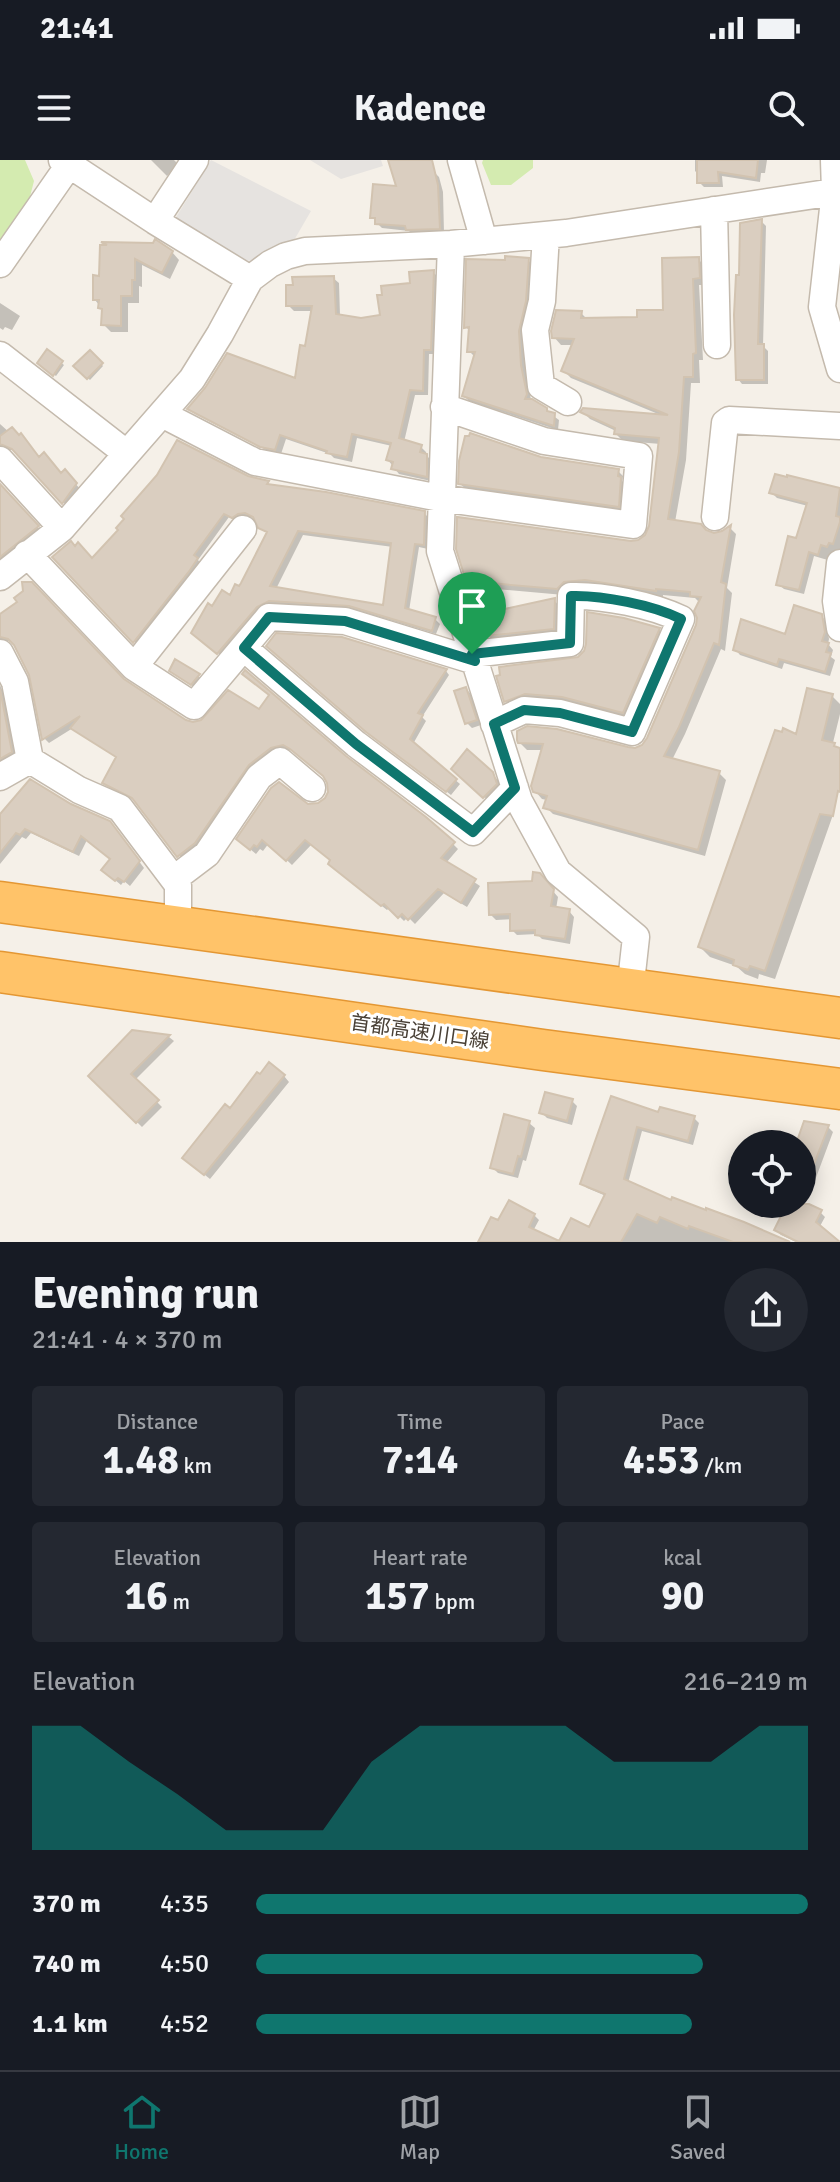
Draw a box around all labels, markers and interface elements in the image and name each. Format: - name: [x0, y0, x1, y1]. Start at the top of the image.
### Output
- text: 21:41: [40, 10, 114, 47]
- icon: menu: [32, 86, 76, 130]
- text: Kadence: [354, 86, 486, 131]
- icon: search: [764, 86, 808, 130]
- pin: [438, 572, 506, 654]
- icon: arrive: [450, 584, 494, 628]
- street label: 首都高速川口線: [349, 1010, 491, 1054]
- map controls: [728, 1130, 816, 1218]
- button: locate: [728, 1130, 816, 1218]
- text: Evening run: [32, 1267, 259, 1321]
- button: share: [724, 1268, 808, 1352]
- text: 21:41 · 4 × 370 m: [32, 1324, 223, 1356]
- text: Distance: [116, 1408, 198, 1435]
- text: Time: [397, 1408, 443, 1435]
- text: Pace: [661, 1408, 705, 1435]
- text: 1.48: [102, 1435, 179, 1485]
- text: 7:14: [382, 1435, 458, 1485]
- text: 4:53: [623, 1435, 700, 1485]
- text: km: [179, 1452, 212, 1479]
- text: /km: [700, 1452, 742, 1479]
- text: Elevation: [114, 1544, 201, 1571]
- text: Heart rate: [372, 1544, 468, 1571]
- text: kcal: [663, 1544, 702, 1571]
- text: 16: [125, 1571, 168, 1621]
- text: 157: [365, 1571, 430, 1621]
- text: 90: [661, 1571, 704, 1621]
- text: m: [168, 1588, 190, 1615]
- text: bpm: [430, 1588, 475, 1615]
- text: Elevation: [32, 1666, 136, 1698]
- text: 216–219 m: [684, 1666, 808, 1698]
- text: 370 m: [32, 1888, 101, 1920]
- text: 4:35: [160, 1888, 209, 1920]
- text: 740 m: [32, 1948, 101, 1980]
- text: 4:50: [160, 1948, 209, 1980]
- text: 1.1 km: [32, 2008, 108, 2040]
- text: 4:52: [160, 2008, 209, 2040]
- tab: Home: [114, 2090, 169, 2165]
- tab: Map: [398, 2090, 442, 2165]
- tab: Saved: [670, 2090, 726, 2165]

